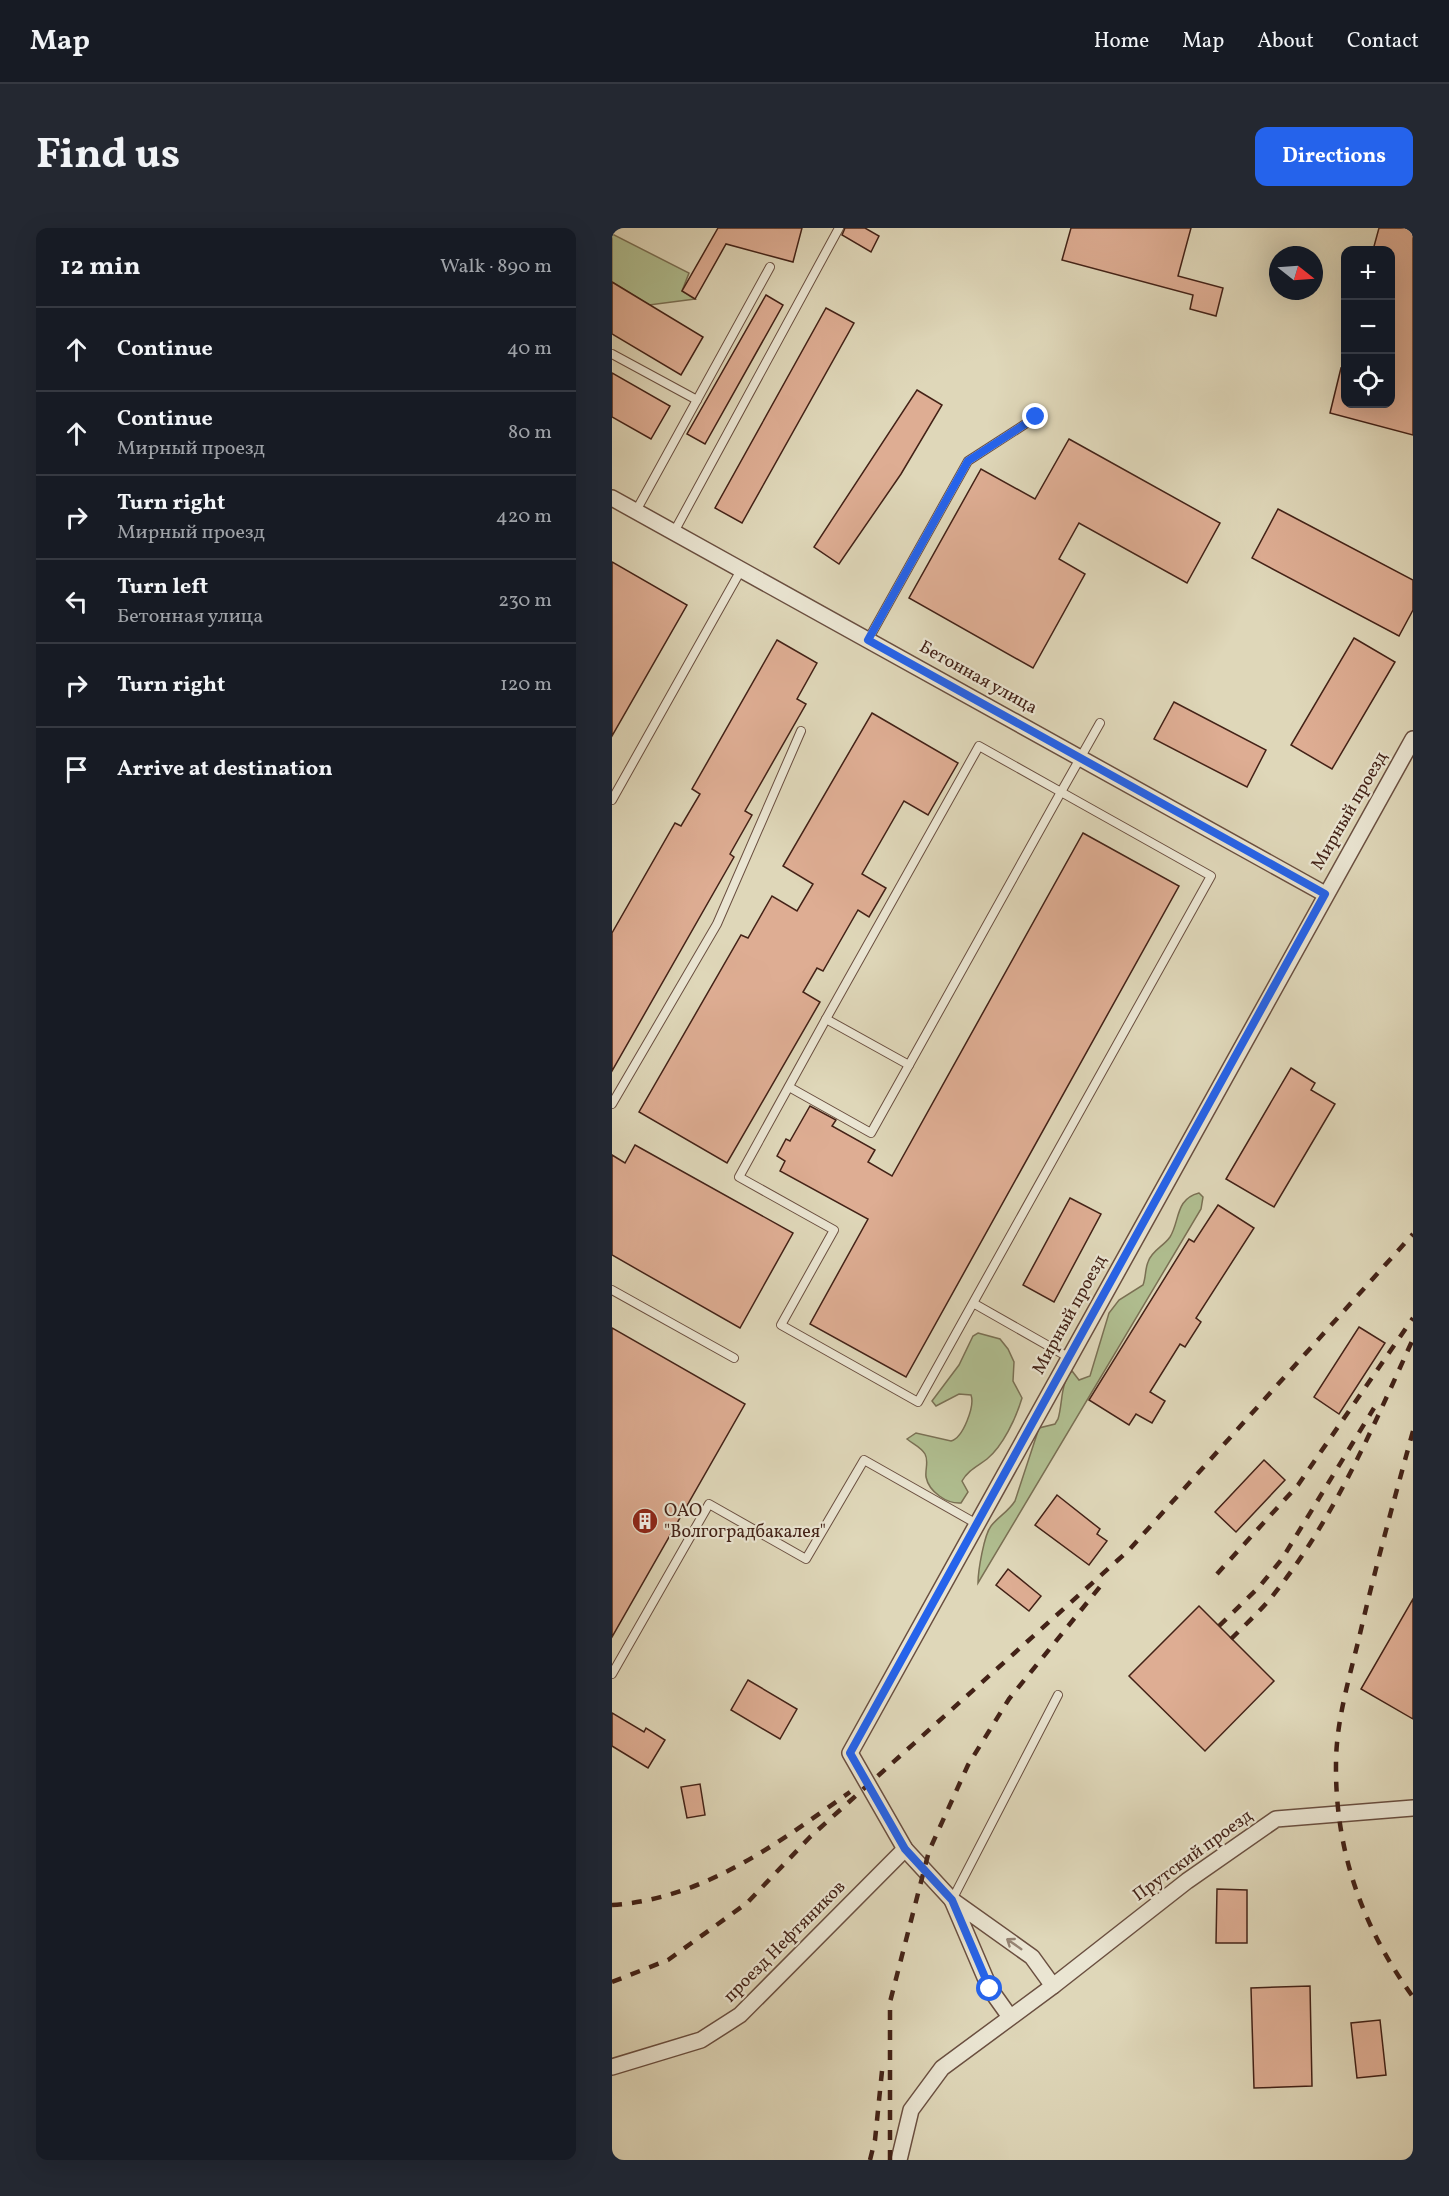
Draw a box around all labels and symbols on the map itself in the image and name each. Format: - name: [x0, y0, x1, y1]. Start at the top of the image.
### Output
- north arrow: [1269, 246, 1323, 300]
- route end: [1022, 403, 1048, 429]
- street label: Бетонная улица: [914, 635, 1042, 721]
- street label: Мирный проезд: [1306, 747, 1394, 875]
- street label: Мирный проезд: [1027, 1251, 1113, 1379]
- place label: ОАО "Волгоградбакалея": [664, 1499, 826, 1545]
- building icon: ОАО "Волгоградбакалея": [630, 1506, 660, 1536]
- street label: Прутский проезд: [1128, 1804, 1258, 1908]
- street label: проезд Нефтяников: [718, 1875, 852, 2009]
- one-way arrow: [1007, 1938, 1023, 1950]
- route start: [976, 1975, 1002, 2001]

